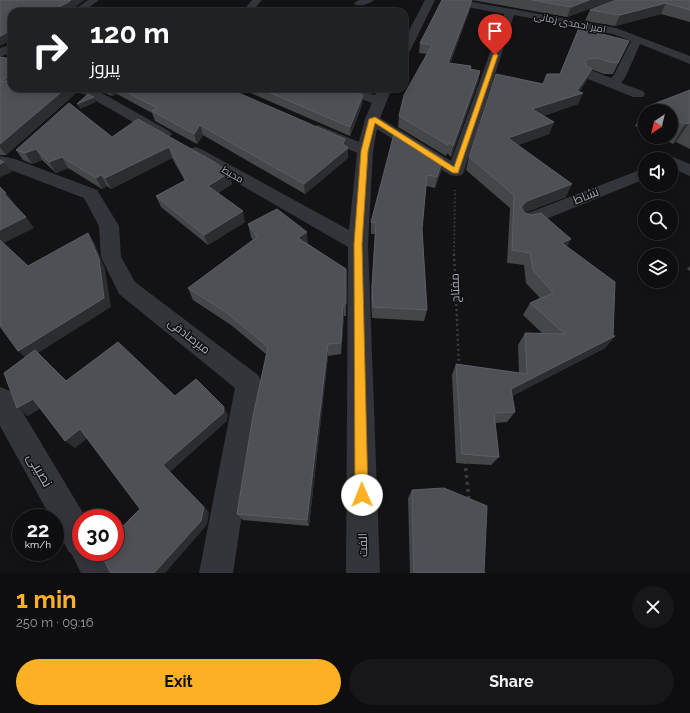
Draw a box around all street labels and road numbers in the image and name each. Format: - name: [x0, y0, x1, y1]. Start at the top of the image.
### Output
- street label: امیر احمدی زمانی: [533, 10, 607, 36]
- street label: محیط: [220, 164, 246, 185]
- street label: نشاط: [571, 185, 601, 207]
- street label: مفتاح: [447, 273, 464, 303]
- street label: میرصادقی: [165, 315, 213, 357]
- street label: نصیبی: [24, 450, 56, 490]
- street label: الفت: [356, 533, 370, 557]

